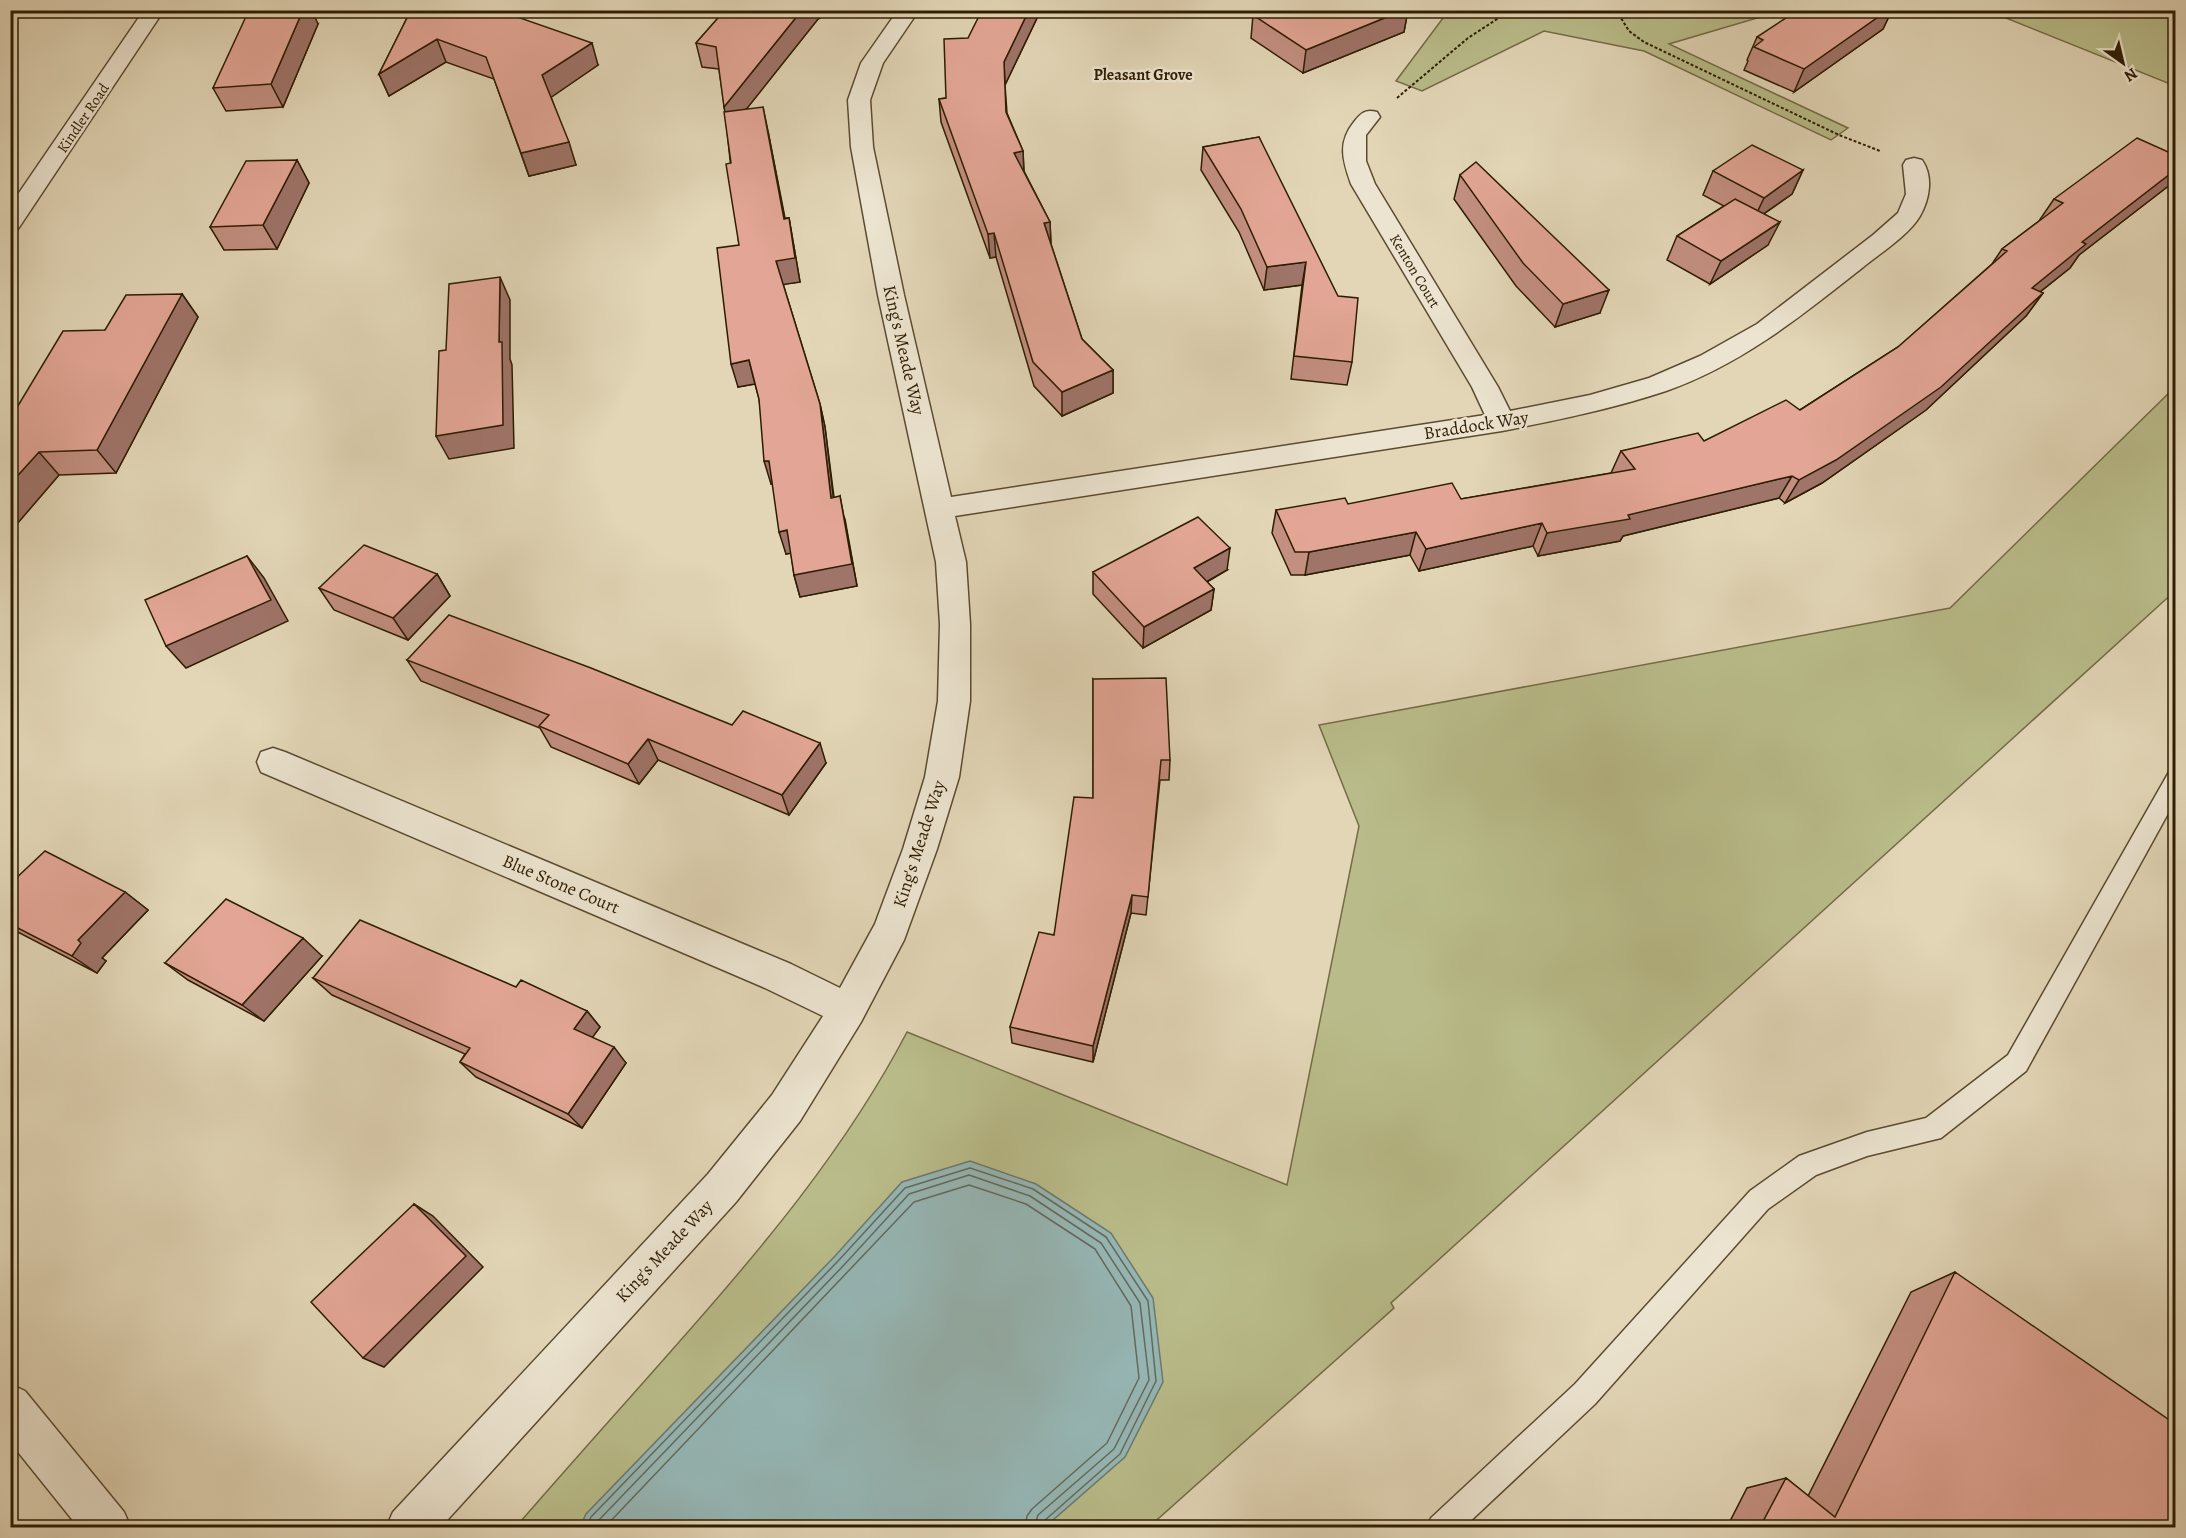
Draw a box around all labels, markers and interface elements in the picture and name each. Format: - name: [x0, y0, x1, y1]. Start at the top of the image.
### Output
- north arrow: [2093, 33, 2153, 93]
- text: N: [2120, 62, 2142, 87]
- district label: Pleasant Grove: [1093, 64, 1193, 86]
- street label: Kindler Road: [52, 78, 114, 157]
- street label: Kenton Court: [1385, 230, 1445, 312]
- street label: King's Meade Way: [877, 283, 931, 418]
- street label: Braddock Way: [1422, 405, 1531, 445]
- street label: King's Meade Way: [887, 776, 951, 911]
- street label: Blue Stone Court: [499, 849, 623, 919]
- street label: King's Meade Way: [610, 1194, 719, 1308]

